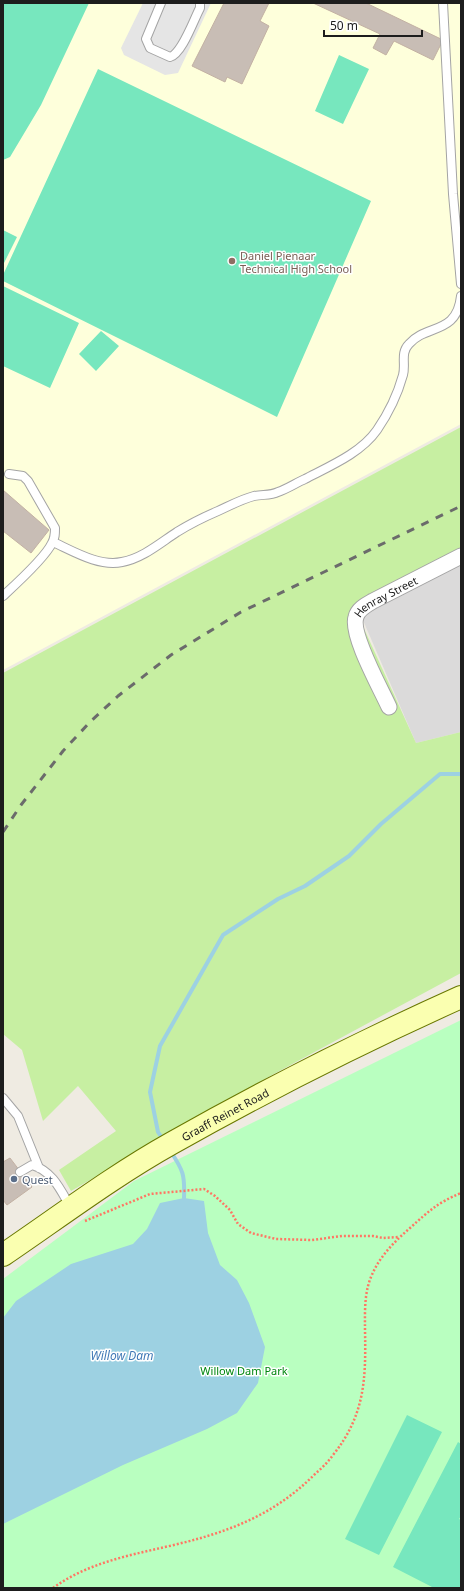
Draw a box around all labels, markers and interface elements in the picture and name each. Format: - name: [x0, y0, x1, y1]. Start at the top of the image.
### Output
- scale bar: [324, 12, 422, 38]
- text: 50 m: [330, 17, 358, 34]
- place label: Daniel Pienaar Technical High School: [240, 248, 352, 276]
- marker: Daniel Pienaar Technical High School: [227, 256, 237, 266]
- street label: Henray Street: [350, 572, 420, 620]
- street label: Graaff Reinet Road: [178, 1084, 271, 1144]
- place label: Quest: [22, 1172, 53, 1187]
- marker: Quest: [9, 1174, 19, 1184]
- water label: Willow Dam: [90, 1347, 154, 1364]
- park label: Willow Dam Park: [200, 1363, 288, 1378]

